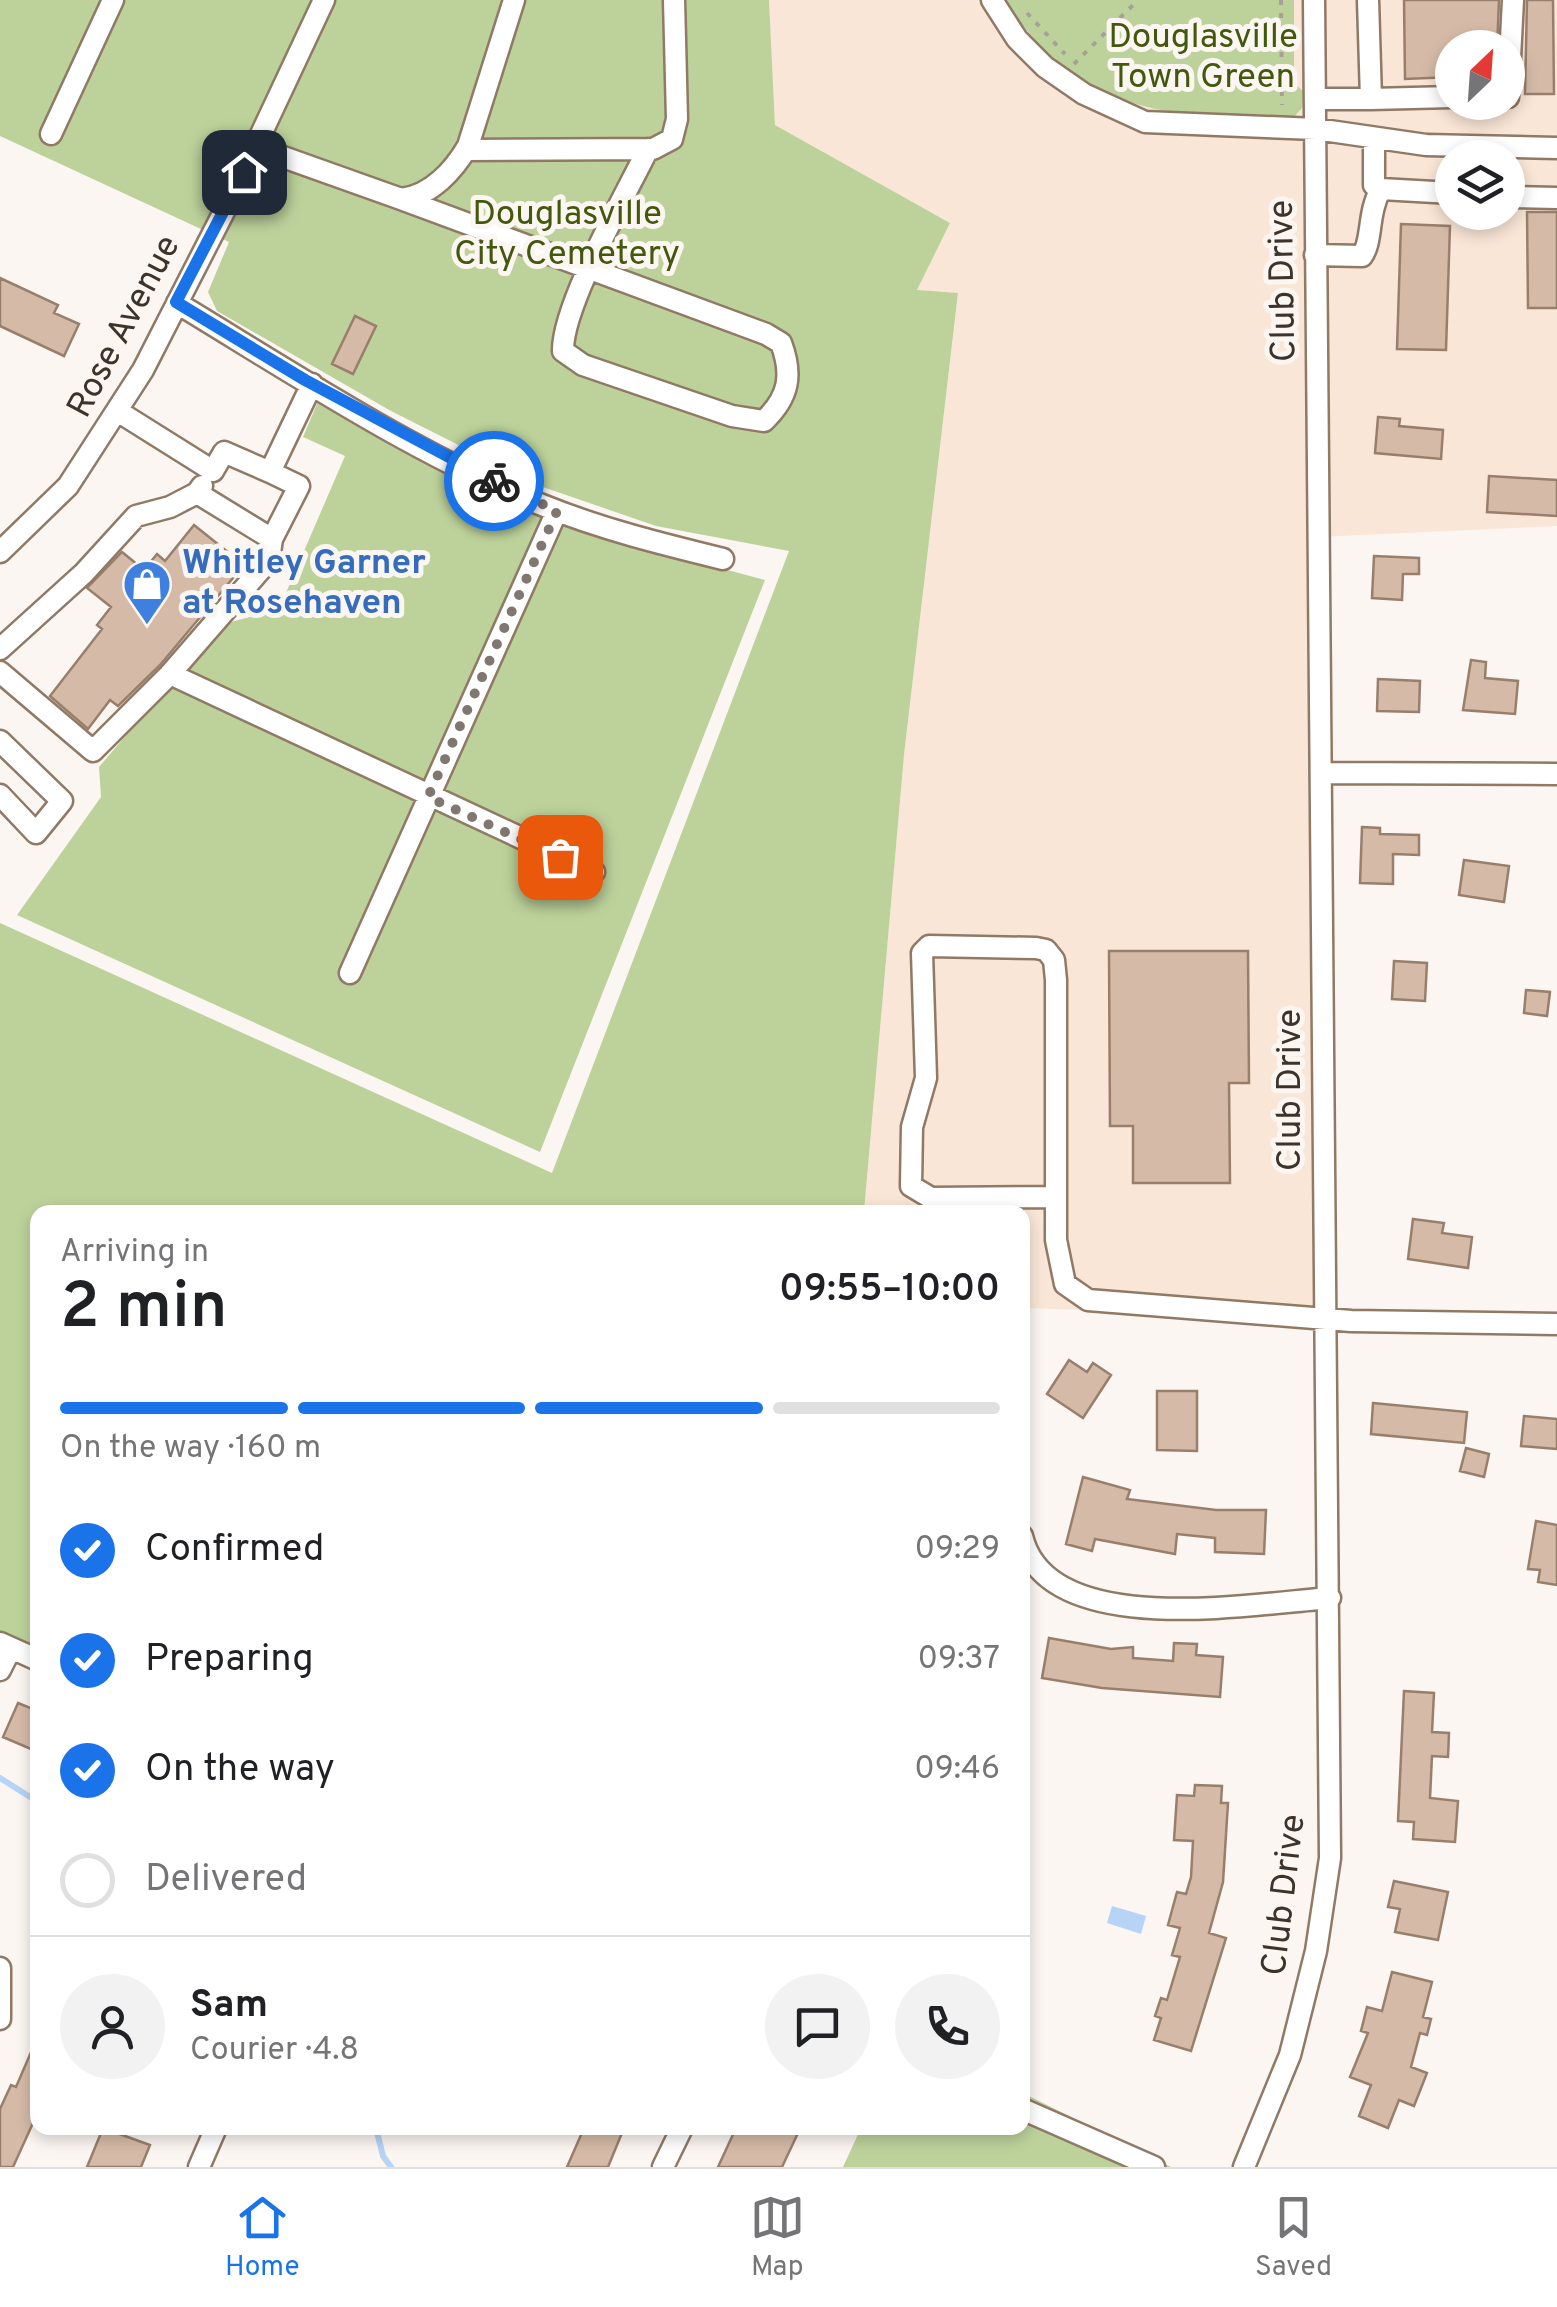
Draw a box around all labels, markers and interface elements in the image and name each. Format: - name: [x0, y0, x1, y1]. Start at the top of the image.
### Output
- park label: Douglasville Town Green: [1108, 16, 1298, 100]
- north arrow: [1435, 30, 1525, 120]
- map controls: [1435, 30, 1525, 230]
- pin: [202, 130, 287, 215]
- button: layers: [1435, 140, 1525, 230]
- icon: home: [217, 145, 272, 200]
- park label: Douglasville City Cemetery: [454, 193, 680, 277]
- street label: Club Drive: [1261, 199, 1307, 363]
- street label: Rose Avenue: [59, 228, 191, 426]
- courier: [444, 431, 544, 531]
- icon: bike: [467, 454, 522, 509]
- place label: Whitley Garner at Rosehaven: [182, 542, 426, 626]
- shop icon: Whitley Garner at Rosehaven: [121, 558, 173, 626]
- pin: [518, 815, 603, 900]
- icon: bag: [533, 830, 588, 885]
- street label: Club Drive: [1269, 1009, 1313, 1171]
- text: Arriving in: [60, 1233, 209, 1273]
- text: 09:55–10:00: [779, 1266, 1000, 1315]
- text: 2 min: [60, 1269, 228, 1351]
- text: On the way · 160 m: [60, 1429, 321, 1469]
- icon: check: [60, 1523, 115, 1578]
- text: Confirmed: [145, 1526, 324, 1575]
- text: 09:29: [914, 1530, 1000, 1570]
- icon: check: [60, 1633, 115, 1688]
- text: Preparing: [145, 1636, 314, 1685]
- text: 09:37: [918, 1640, 1000, 1680]
- icon: check: [60, 1743, 115, 1798]
- text: On the way: [145, 1746, 335, 1795]
- text: 09:46: [914, 1750, 1000, 1790]
- street label: Club Drive: [1253, 1812, 1317, 1978]
- text: Delivered: [145, 1856, 307, 1905]
- button: person: [60, 1974, 165, 2079]
- button: chat: [765, 1974, 870, 2079]
- button: phone: [895, 1974, 1000, 2079]
- text: Sam: [190, 1982, 268, 2031]
- text: Courier · 4.8: [190, 2031, 359, 2071]
- tab: Home: [225, 2190, 299, 2286]
- tab: Map: [750, 2190, 805, 2286]
- tab: Saved: [1255, 2190, 1332, 2286]

